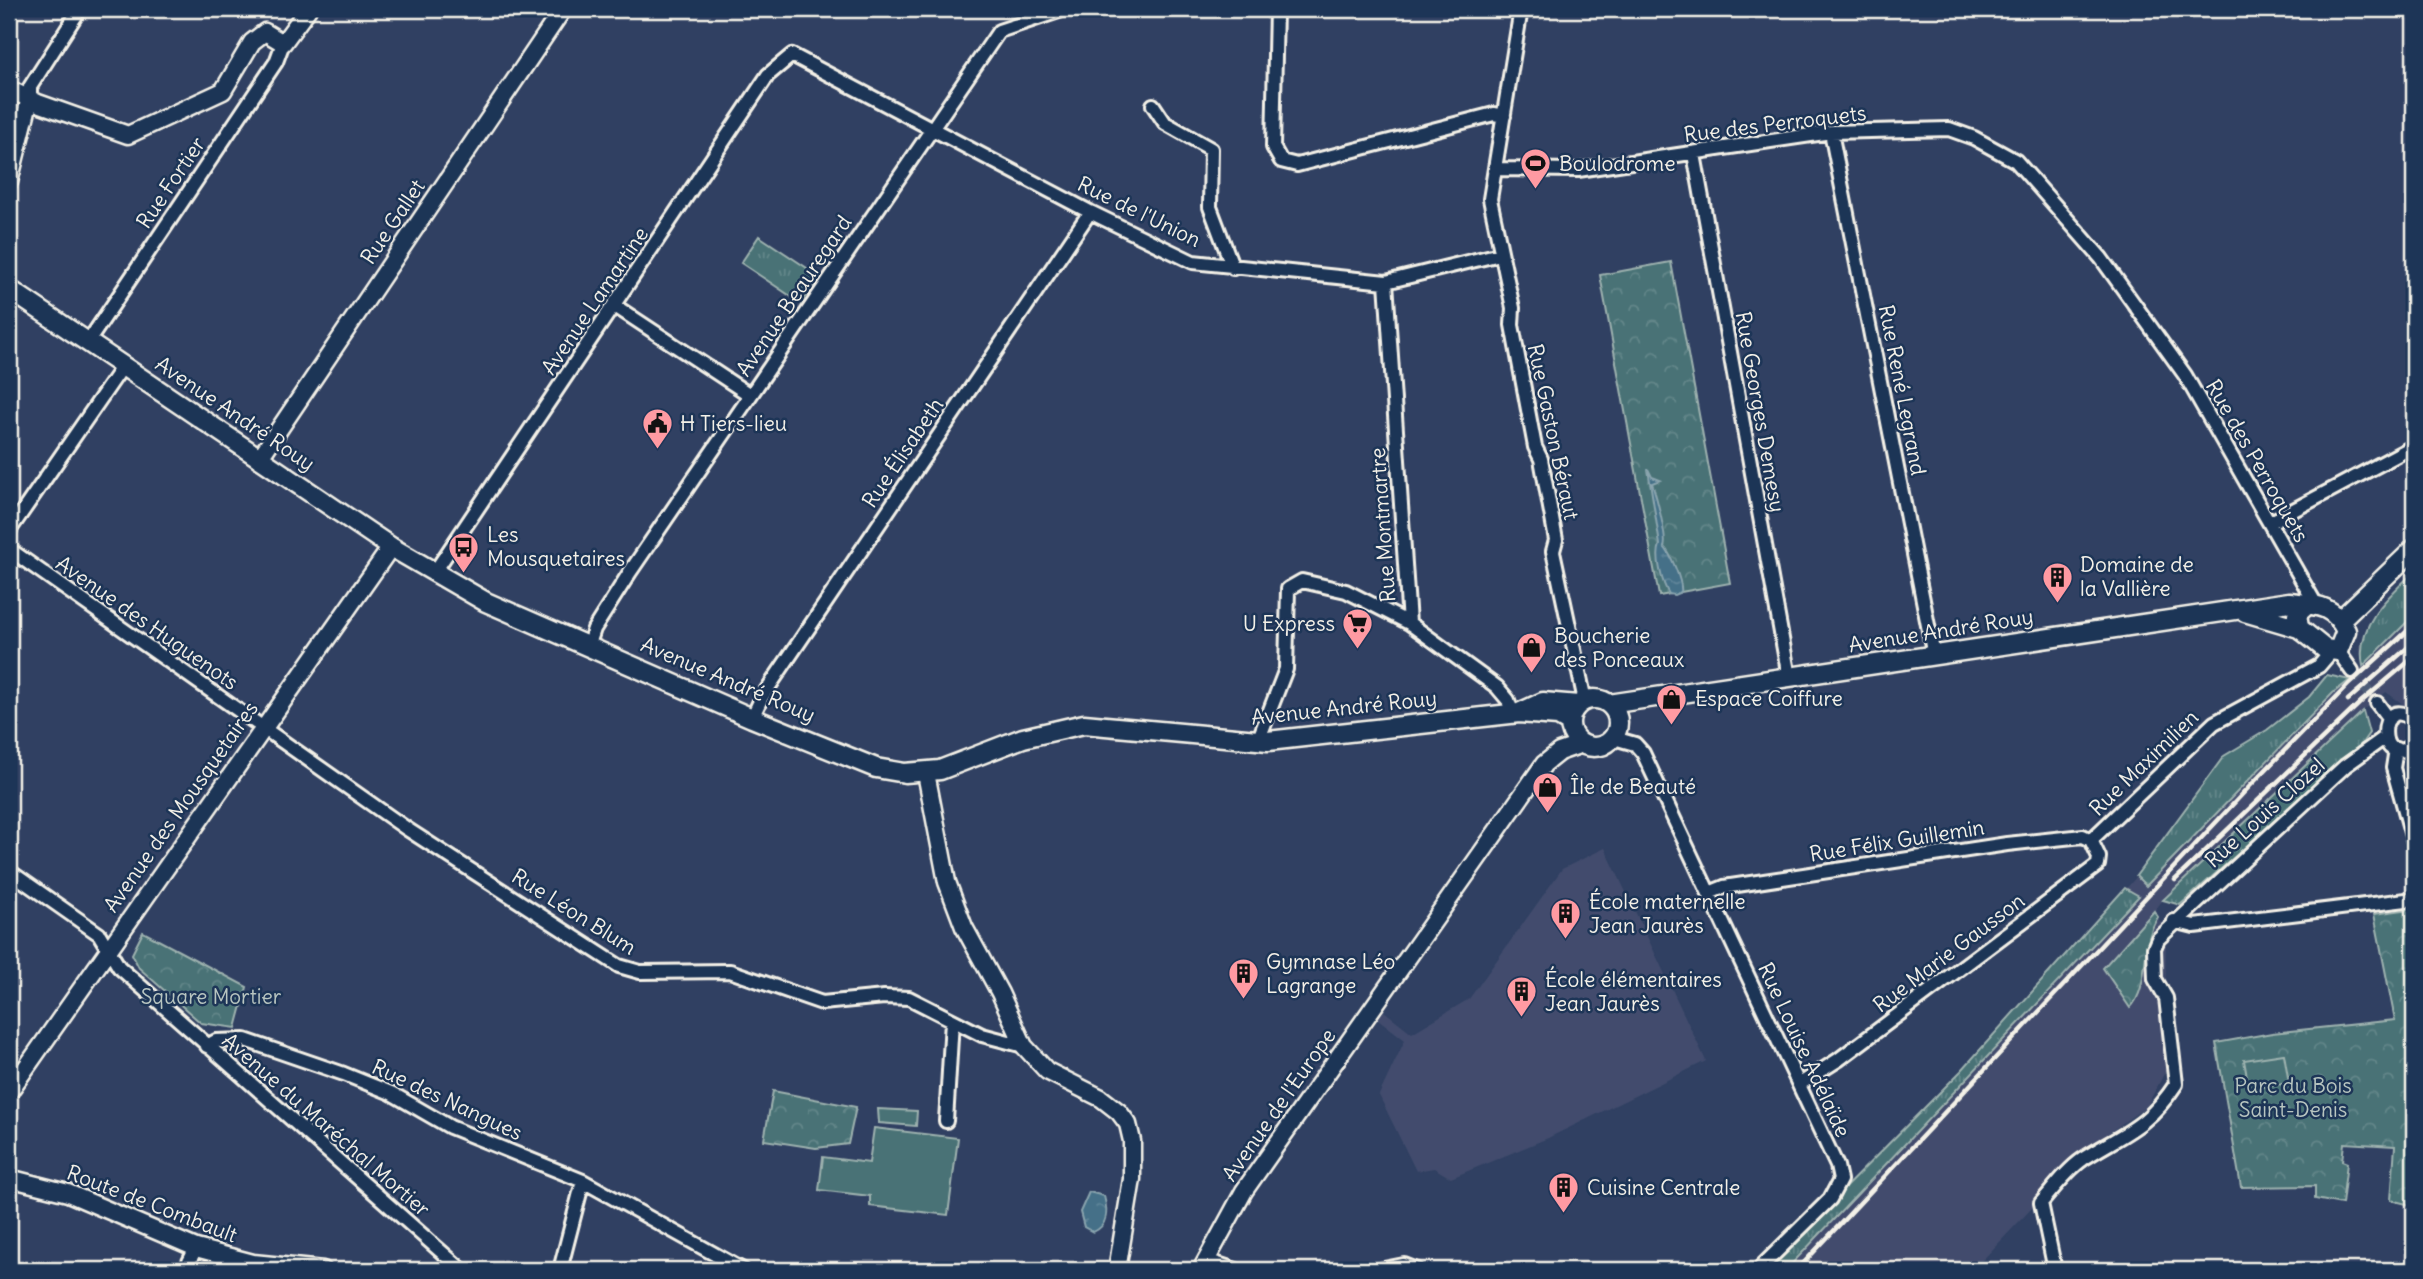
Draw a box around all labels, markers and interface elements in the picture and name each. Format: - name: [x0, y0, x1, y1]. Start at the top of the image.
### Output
- street label: Rue des Perroquets: [1682, 99, 1868, 148]
- street label: Rue Fortier: [130, 131, 211, 234]
- sports icon: Boulodrome: [1519, 147, 1553, 191]
- place label: Boulodrome: [1559, 150, 1676, 177]
- street label: Rue de l'Union: [1073, 170, 1205, 253]
- street label: Rue Gallet: [354, 174, 431, 269]
- street label: Avenue Beauregard: [730, 210, 857, 381]
- street label: Avenue Lamartine: [535, 221, 654, 380]
- street label: Rue René Legrand: [1873, 302, 1932, 477]
- street label: Rue Georges Demesy: [1730, 309, 1791, 514]
- street label: Rue Gaston Béraut: [1522, 341, 1585, 522]
- street label: Avenue André Rouy: [150, 350, 320, 477]
- street label: Rue des Perroquets: [2200, 375, 2315, 547]
- street label: Rue Élisabeth: [856, 392, 949, 513]
- public building icon: H Tiers-lieu: [640, 407, 674, 451]
- place label: H Tiers-lieu: [680, 410, 787, 437]
- street label: Rue Montmartre: [1364, 447, 1401, 603]
- place label: Les Mousquetaires: [487, 521, 625, 572]
- bus stop icon: Les Mousquetaires: [447, 530, 481, 574]
- street label: Avenue des Huguenots: [51, 549, 244, 696]
- place label: Domaine de la Vallière: [2080, 551, 2194, 602]
- building icon: Domaine de la Vallière: [2040, 560, 2074, 604]
- street label: Avenue André Rouy: [1847, 603, 2035, 658]
- supermarket icon: U Express: [1341, 607, 1375, 651]
- place label: U Express: [1243, 610, 1335, 637]
- place label: Boucherie des Ponceaux: [1554, 622, 1684, 673]
- street label: Avenue André Rouy: [637, 631, 819, 728]
- shop icon: Boucherie des Ponceaux: [1514, 631, 1548, 675]
- shop icon: Espace Coiffure: [1655, 682, 1689, 726]
- street label: Avenue André Rouy: [1250, 684, 1438, 731]
- place label: Espace Coiffure: [1695, 685, 1843, 712]
- street label: Avenue des Mousquetaires: [97, 696, 264, 918]
- street label: Rue Maximilien: [2083, 704, 2204, 822]
- street label: Rue Louis Clozel: [2199, 752, 2330, 874]
- shop icon: Île de Beauté: [1530, 770, 1564, 814]
- place label: Île de Beauté: [1570, 773, 1696, 800]
- street label: Rue Félix Guillemin: [1808, 813, 1986, 868]
- street label: Rue Léon Blum: [507, 863, 642, 961]
- street label: Rue Marie Gausson: [1868, 887, 2030, 1018]
- place label: École maternelle Jean Jaurès: [1589, 888, 1746, 939]
- building icon: École maternelle Jean Jaurès: [1549, 897, 1583, 941]
- place label: Gymnase Léo Lagrange: [1266, 948, 1395, 999]
- building icon: Gymnase Léo Lagrange: [1226, 957, 1260, 1001]
- street label: Rue Louise Adélaïde: [1752, 958, 1857, 1141]
- place label: École élémentaires Jean Jaurès: [1545, 966, 1722, 1017]
- building icon: École élémentaires Jean Jaurès: [1505, 975, 1539, 1019]
- park label: Square Mortier: [141, 983, 282, 1010]
- street label: Avenue de l'Europe: [1216, 1023, 1341, 1186]
- street label: Avenue du Maréchal Mortier: [217, 1027, 436, 1223]
- street label: Rue des Nangues: [368, 1053, 527, 1146]
- park label: Parc du Bois Saint-Denis: [2234, 1072, 2352, 1123]
- street label: Route de Combault: [63, 1159, 241, 1248]
- building icon: Cuisine Centrale: [1547, 1171, 1581, 1215]
- place label: Cuisine Centrale: [1587, 1174, 1740, 1201]

